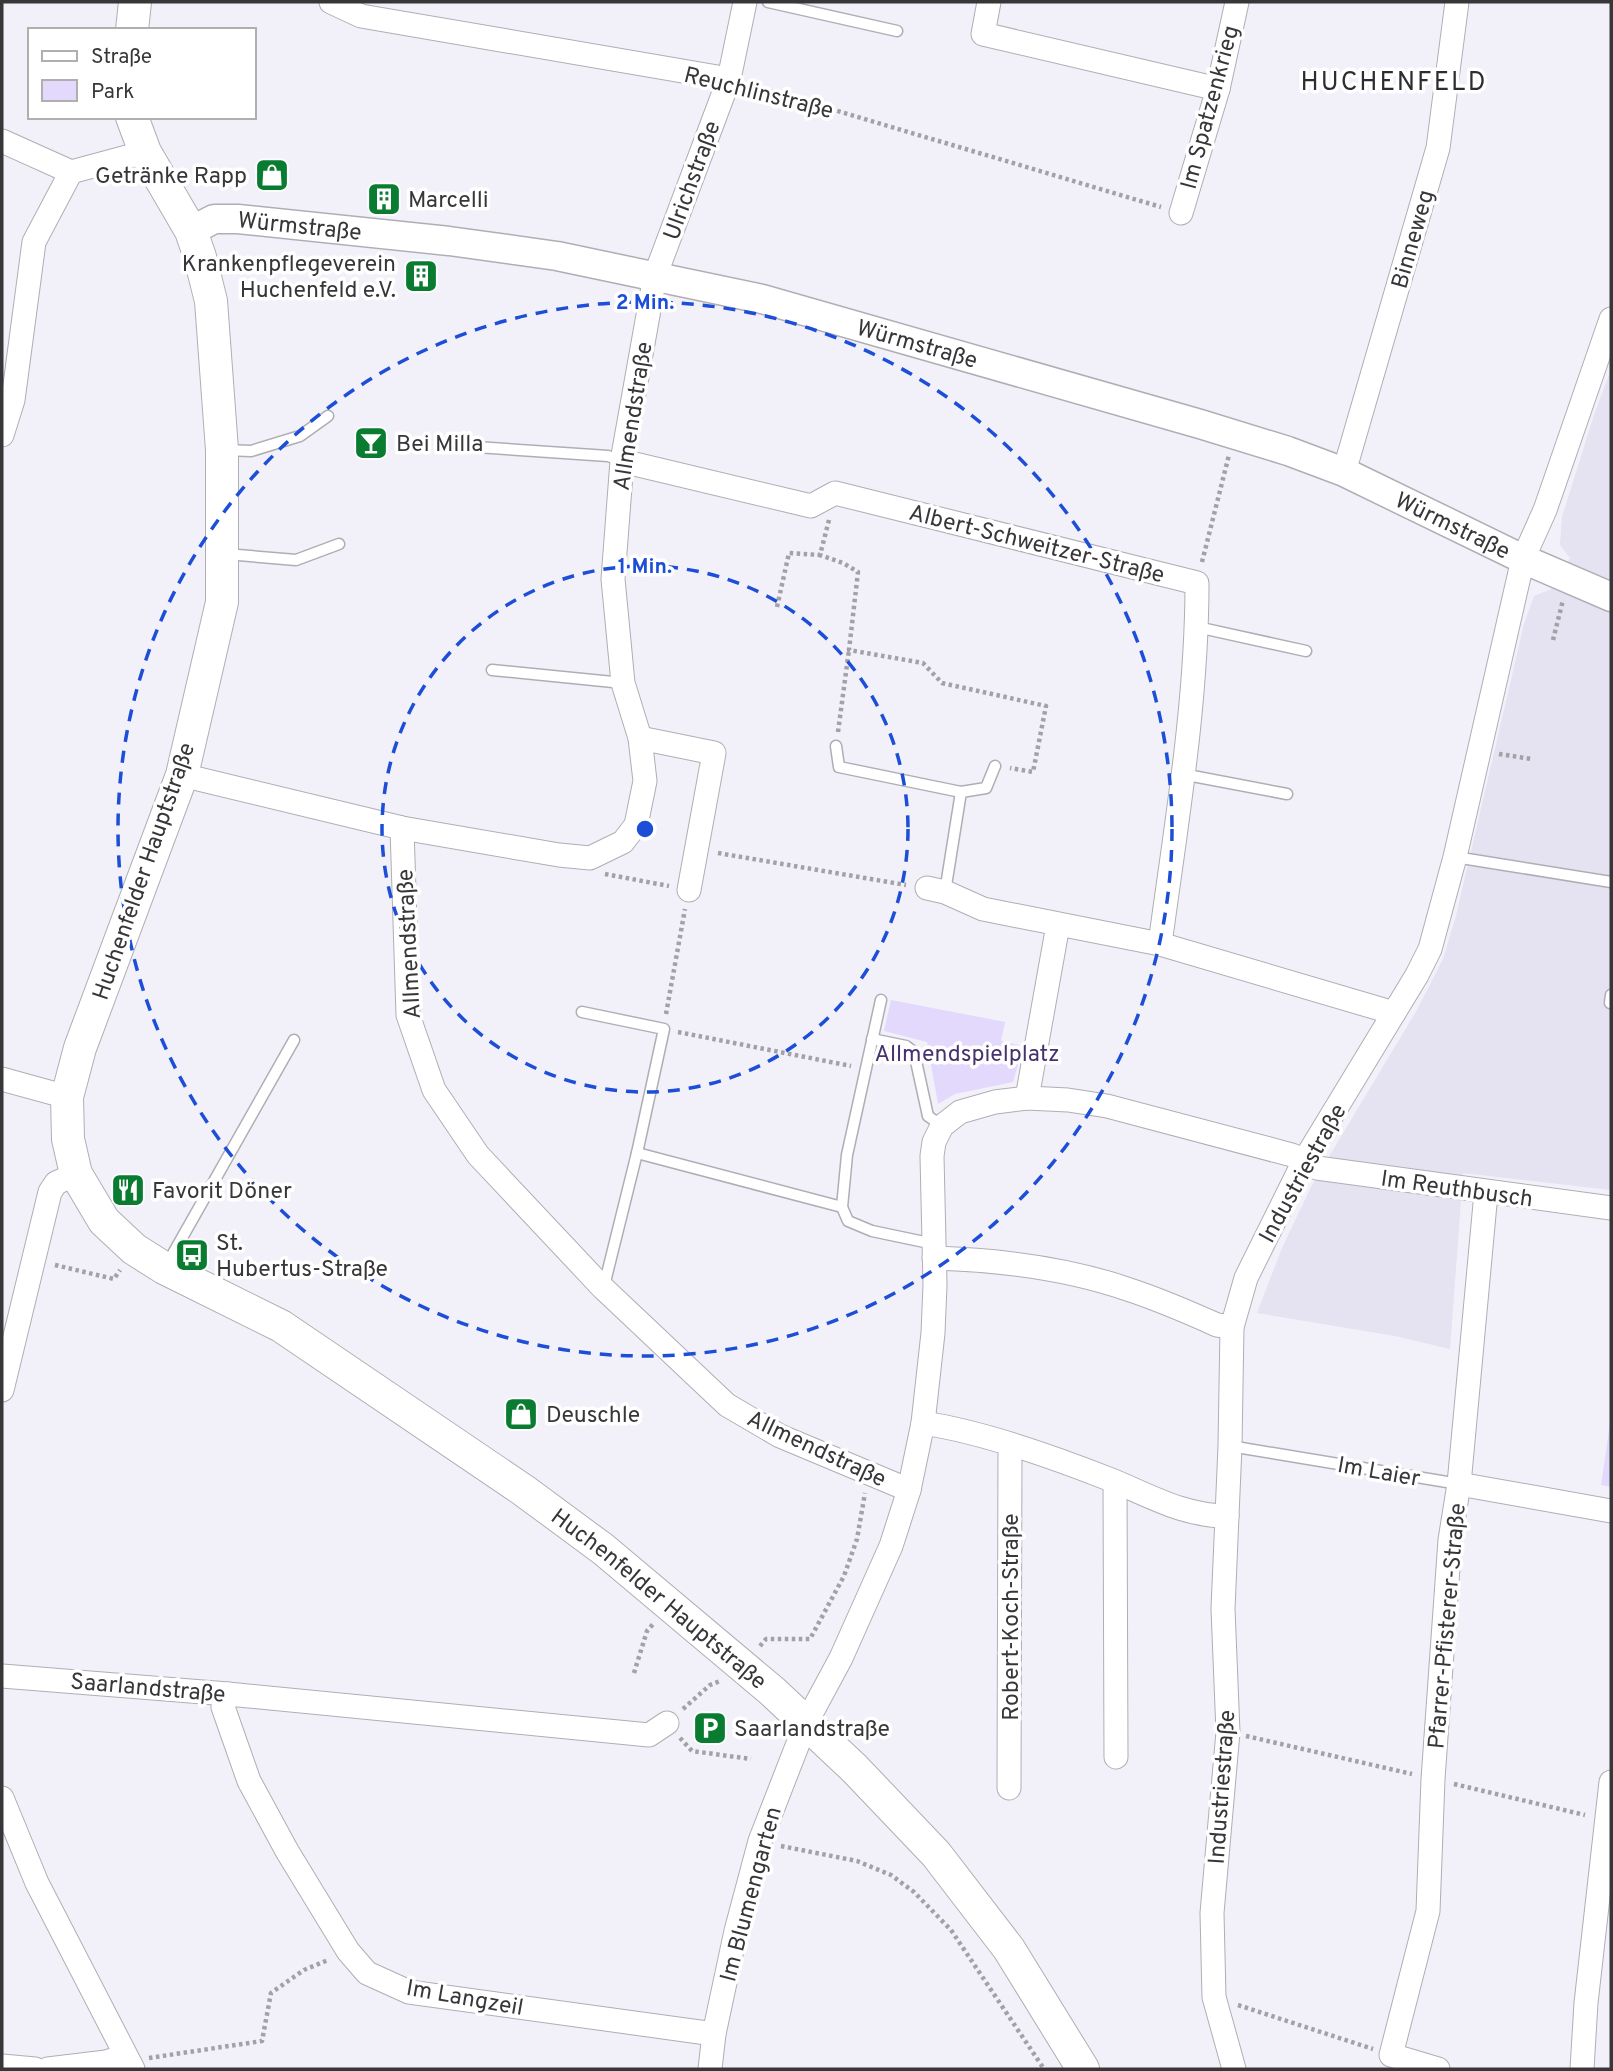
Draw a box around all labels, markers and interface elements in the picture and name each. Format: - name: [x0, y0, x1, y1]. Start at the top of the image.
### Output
- street label: Im Spatzenkrieg: [1176, 23, 1247, 193]
- legend: [28, 28, 256, 119]
- text: Straße: [91, 44, 152, 71]
- street label: Reuchlinstraße: [681, 62, 836, 127]
- district label: HUCHENFELD: [1301, 67, 1487, 100]
- text: Park: [91, 79, 134, 106]
- street label: Ulrichstraße: [658, 117, 728, 245]
- shop icon: Getränke Rapp: [253, 156, 291, 194]
- place label: Getränke Rapp: [95, 163, 247, 192]
- building icon: Marcelli: [365, 180, 403, 218]
- place label: Marcelli: [408, 187, 489, 216]
- street label: Binneweg: [1386, 187, 1442, 293]
- street label: Würmstraße: [236, 207, 363, 249]
- place label: Krankenpflegeverein Huchenfeld e.V.: [182, 251, 396, 306]
- building icon: Krankenpflegeverein Huchenfeld e.V.: [402, 257, 440, 295]
- text: 2 Min.: [616, 290, 674, 317]
- street label: Würmstraße: [853, 315, 980, 377]
- street label: Allmendstraße: [608, 340, 661, 493]
- bar icon: Bei Milla: [352, 424, 390, 462]
- place label: Bei Milla: [396, 431, 483, 460]
- street label: Würmstraße: [1390, 487, 1514, 567]
- street label: Albert-Schweitzer-Straße: [906, 500, 1167, 591]
- text: 1 Min.: [618, 554, 672, 581]
- street label: Huchenfelder Hauptstraße: [88, 739, 203, 1004]
- centre of rings: [633, 817, 657, 841]
- street label: Allmendstraße: [392, 868, 429, 1020]
- park label: Allmendspielplatz: [874, 1041, 1060, 1070]
- street label: Industriestraße: [1254, 1099, 1354, 1249]
- street label: Im Reuthbusch: [1379, 1165, 1535, 1216]
- restaurant icon: Favorit Döner: [109, 1171, 147, 1209]
- place label: Favorit Döner: [152, 1178, 292, 1207]
- place label: St. Hubertus-Straße: [216, 1230, 388, 1285]
- bus stop icon: St. Hubertus-Straße: [173, 1236, 211, 1274]
- shop icon: Deuschle: [502, 1395, 540, 1433]
- place label: Deuschle: [546, 1402, 640, 1431]
- street label: Allmendstraße: [742, 1405, 890, 1495]
- street label: Im Laier: [1335, 1452, 1422, 1495]
- street label: Pfarrer-Pfisterer-Straße: [1423, 1502, 1474, 1750]
- street label: Huchenfelder Hauptstraße: [544, 1503, 772, 1697]
- street label: Robert-Koch-Straße: [998, 1513, 1027, 1721]
- street label: Saarlandstraße: [69, 1668, 227, 1711]
- parking icon: Saarlandstraße: [691, 1709, 729, 1747]
- street label: Industriestraße: [1204, 1709, 1243, 1865]
- place label: Saarlandstraße: [734, 1716, 890, 1745]
- street label: Im Blumengarten: [715, 1804, 790, 1985]
- street label: Im Langzeil: [404, 1975, 525, 2024]

